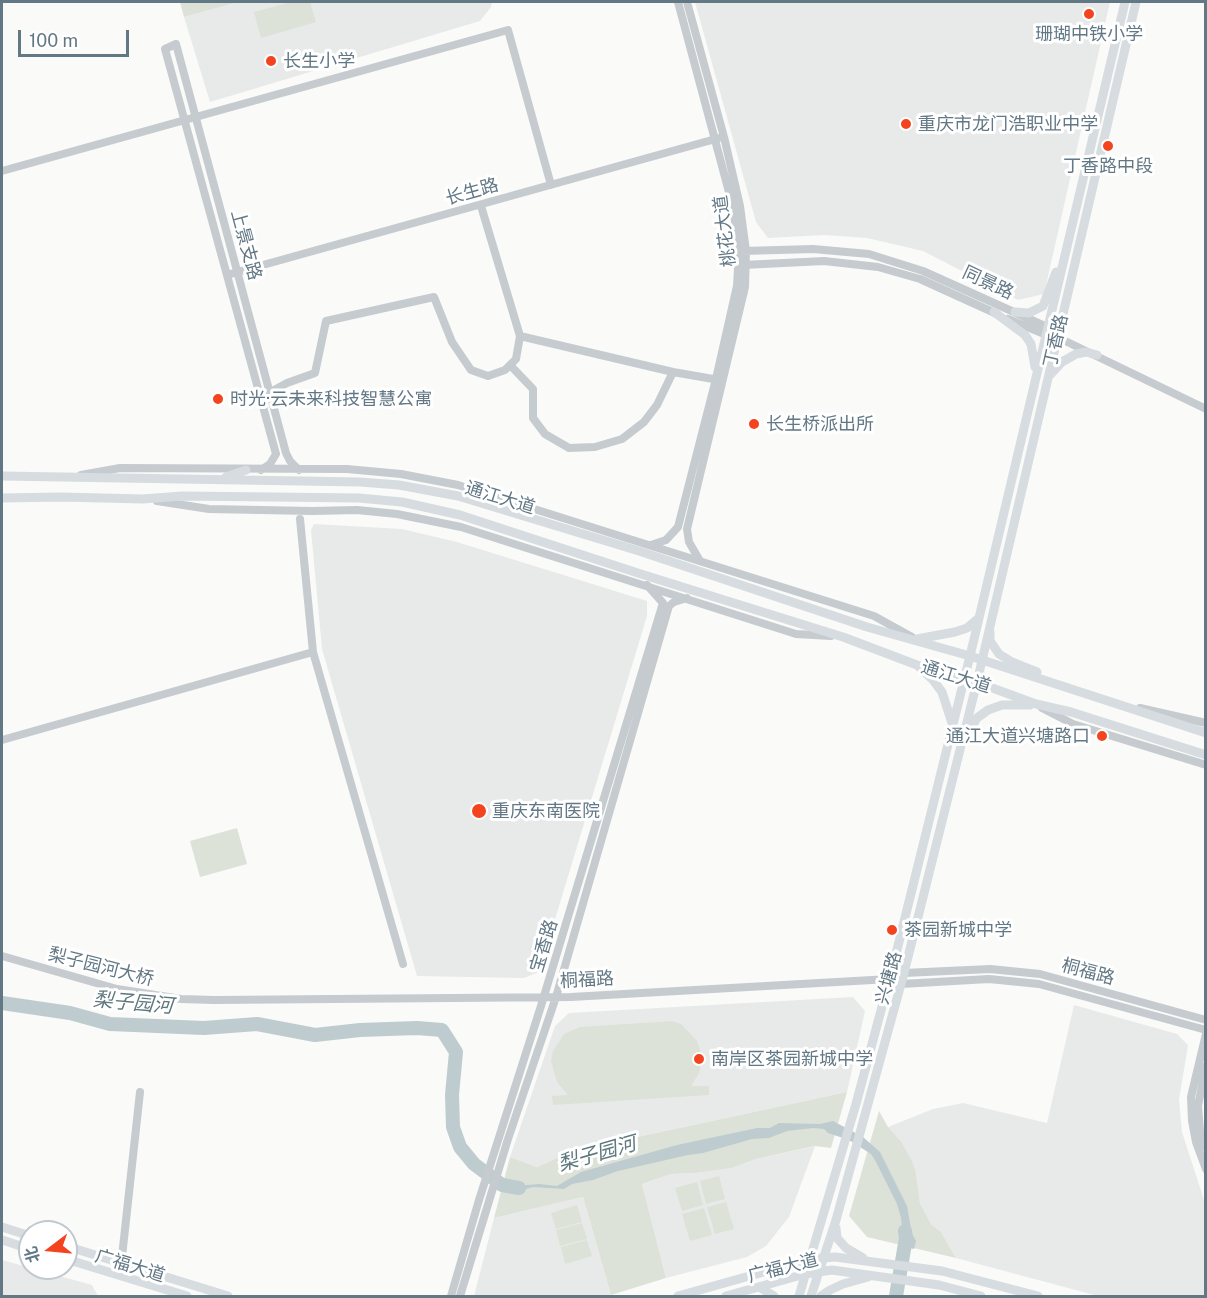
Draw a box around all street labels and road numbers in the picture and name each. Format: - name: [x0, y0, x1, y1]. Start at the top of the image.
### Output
- street label: 长生路: [443, 174, 501, 210]
- street label: 桃花大道: [710, 194, 740, 268]
- street label: 上景支路: [226, 207, 266, 283]
- street label: 同景路: [959, 262, 1017, 304]
- street label: 丁香路: [1039, 312, 1073, 370]
- street label: 通江大道: [462, 477, 538, 519]
- street label: 通江大道: [918, 656, 994, 698]
- street label: 宝香路: [526, 917, 562, 975]
- street label: 梨子园河大桥: [46, 943, 156, 991]
- street label: 兴塘路: [872, 949, 906, 1007]
- street label: 桐福路: [1059, 955, 1117, 989]
- street label: 桐福路: [559, 968, 615, 992]
- street label: 广福大道: [92, 1245, 168, 1287]
- street label: 广福大道: [745, 1249, 821, 1287]

